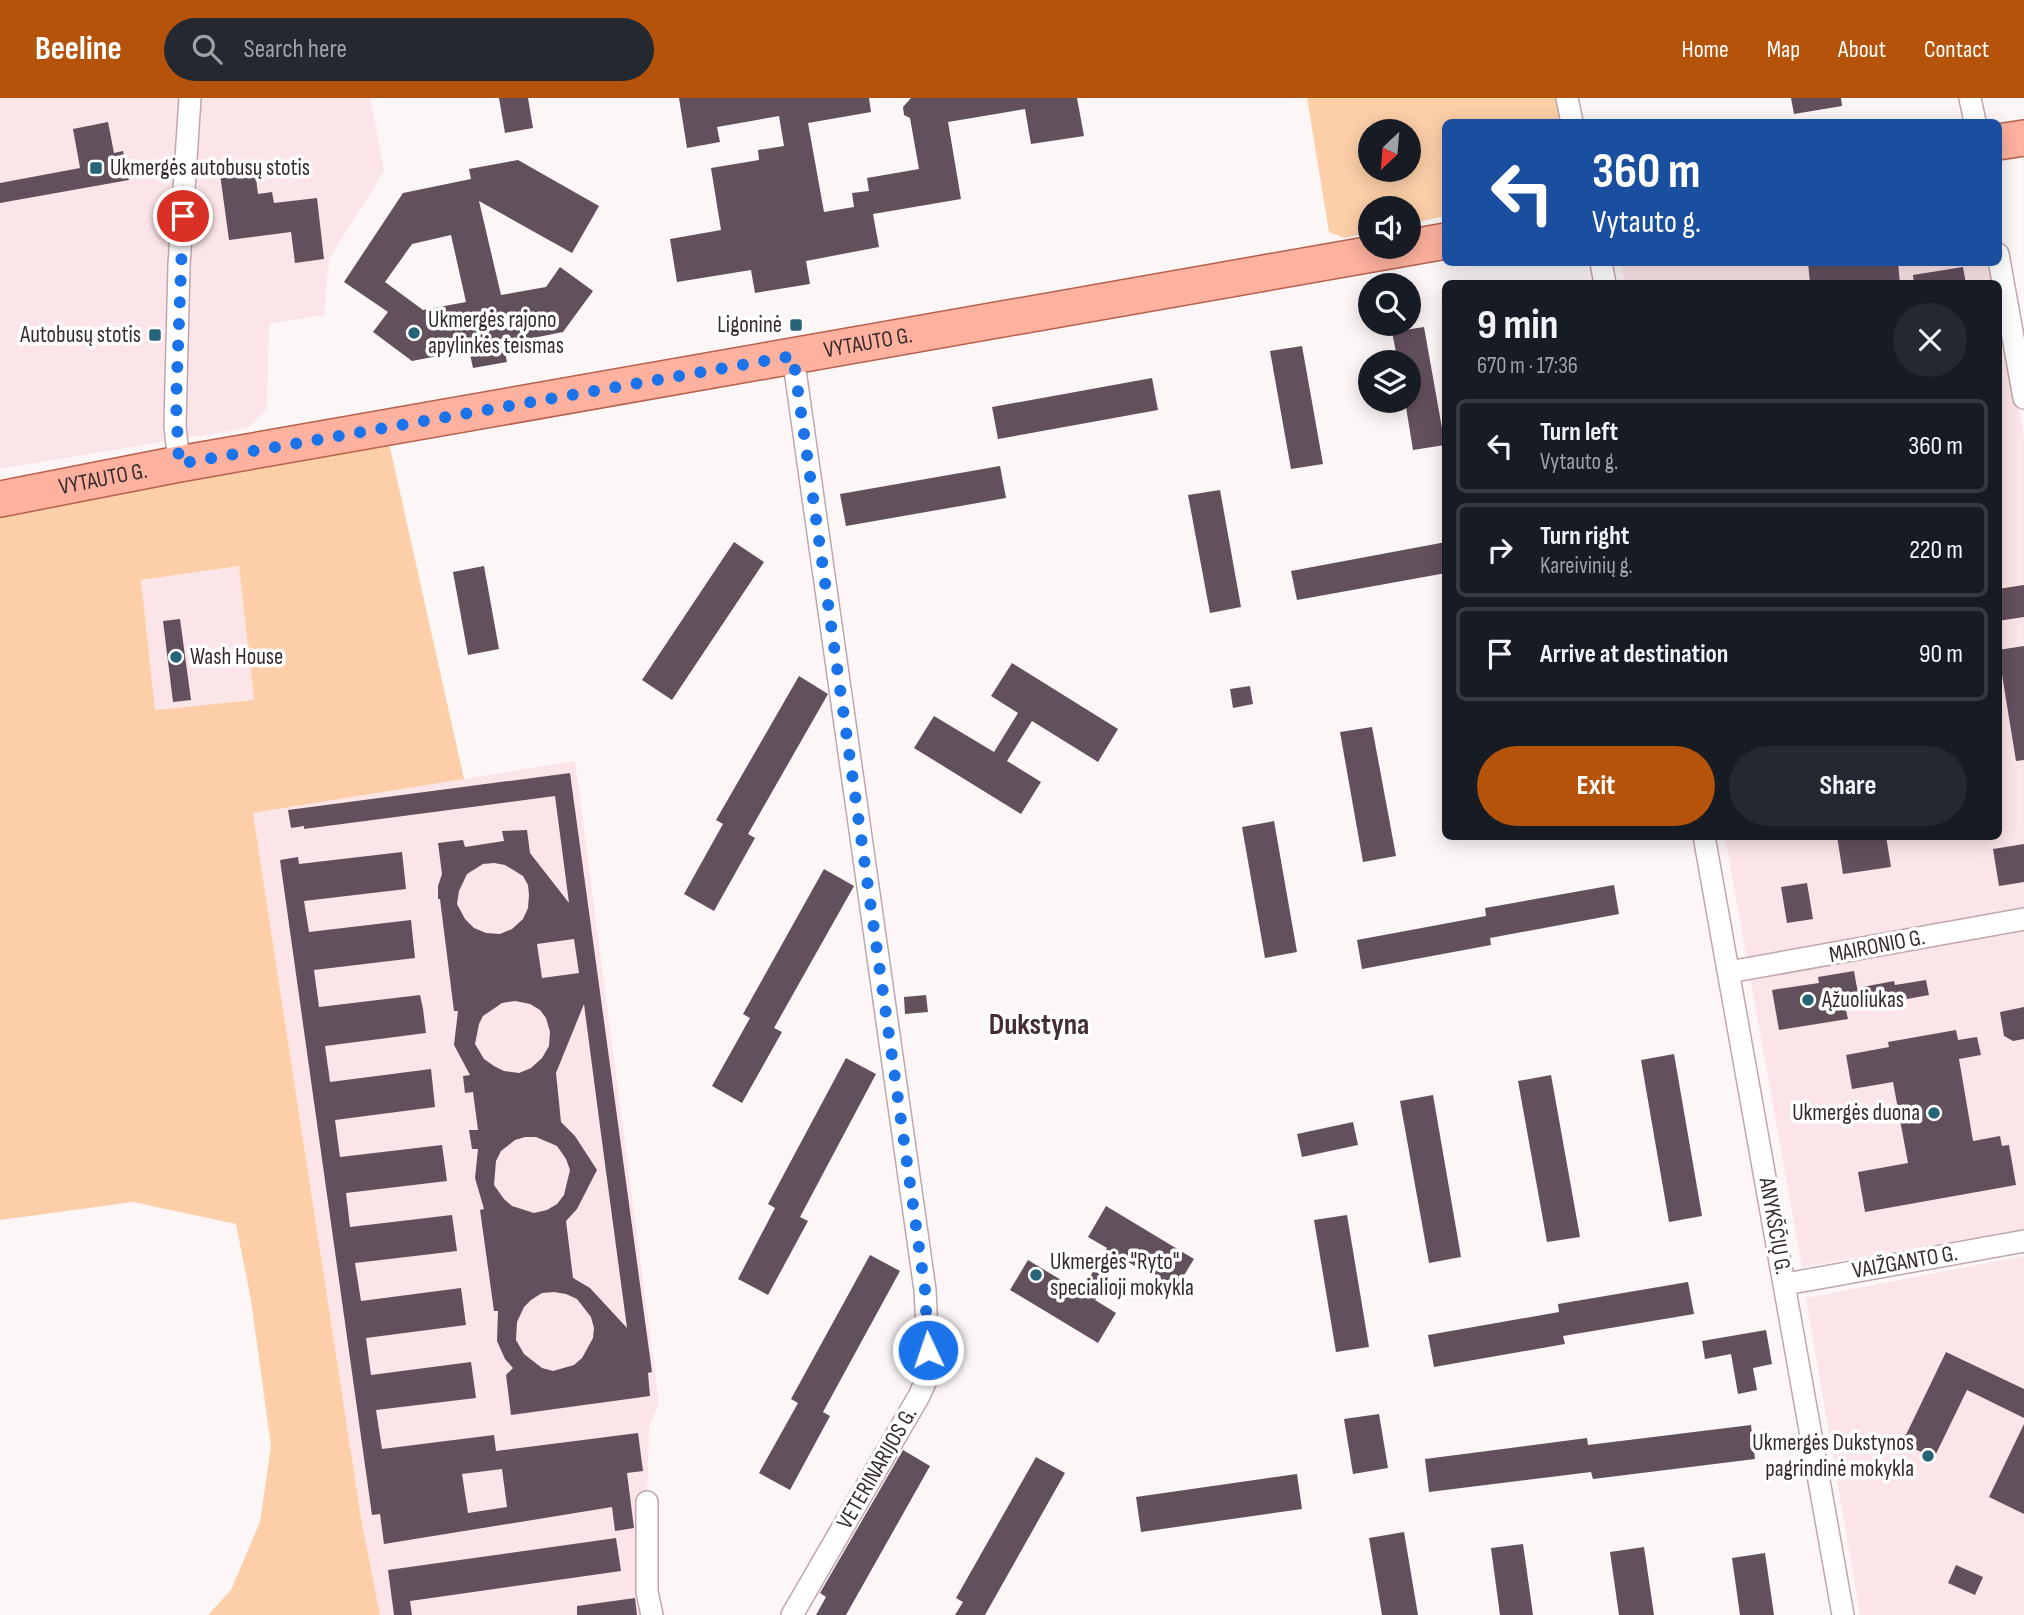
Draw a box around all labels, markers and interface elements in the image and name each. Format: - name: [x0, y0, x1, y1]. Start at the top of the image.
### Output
- search box: [164, 18, 654, 81]
- text: Beeline: [35, 29, 122, 69]
- icon: search: [188, 30, 226, 68]
- text: Search here: [244, 34, 347, 65]
- text: Home: [1681, 35, 1729, 64]
- text: Map: [1767, 35, 1800, 64]
- text: About: [1838, 35, 1886, 64]
- text: Contact: [1924, 35, 1989, 64]
- north arrow: [1358, 119, 1421, 182]
- map controls: [1358, 119, 1421, 413]
- text: 360 m: [1592, 143, 1700, 202]
- icon: left: [1477, 147, 1568, 238]
- place label: Ukmergės autobusų stotis: [110, 154, 310, 182]
- marker: Ukmergės autobusų stotis: [88, 160, 104, 176]
- pin: [153, 186, 213, 246]
- button: sound: [1358, 196, 1421, 259]
- icon: arrive: [164, 197, 202, 235]
- text: Vytauto g.: [1592, 203, 1701, 242]
- button: search: [1358, 273, 1421, 336]
- text: 9 min: [1477, 300, 1559, 351]
- button: close: [1893, 303, 1967, 377]
- place label: Ukmergės rajono apylinkės teismas: [428, 306, 564, 360]
- place label: Ligoninė: [717, 311, 782, 339]
- marker: Ligoninė: [788, 317, 804, 333]
- place label: Autobusų stotis: [19, 321, 141, 349]
- street label: VYTAUTO G.: [822, 321, 915, 364]
- marker: Ukmergės rajono apylinkės teismas: [406, 325, 422, 341]
- marker: Autobusų stotis: [147, 327, 163, 343]
- button: layers: [1358, 350, 1421, 413]
- text: 670 m · 17:36: [1477, 352, 1578, 380]
- text: Turn left: [1540, 417, 1618, 448]
- icon: left: [1481, 427, 1519, 465]
- text: 360 m: [1908, 431, 1963, 462]
- text: Vytauto g.: [1540, 448, 1618, 476]
- street label: VYTAUTO G.: [56, 457, 150, 501]
- text: Turn right: [1540, 521, 1629, 552]
- icon: right: [1481, 531, 1519, 569]
- text: 220 m: [1909, 535, 1963, 566]
- text: Kareivinių g.: [1540, 552, 1633, 580]
- icon: arrive: [1481, 635, 1519, 673]
- text: Arrive at destination: [1540, 639, 1728, 670]
- text: 90 m: [1919, 639, 1963, 670]
- place label: Wash House: [190, 643, 283, 671]
- marker: Wash House: [168, 649, 184, 665]
- button: Exit: [1477, 746, 1715, 826]
- button: Share: [1729, 746, 1967, 826]
- street label: MAIRONIO G.: [1827, 923, 1927, 969]
- place label: Ąžuoliukas: [1821, 986, 1904, 1014]
- marker: Ąžuoliukas: [1800, 992, 1816, 1008]
- district label: Dukstyna: [989, 1007, 1089, 1043]
- place label: Ukmergės duona: [1792, 1099, 1920, 1127]
- marker: Ukmergės duona: [1926, 1105, 1942, 1121]
- street label: ANYKŠČIŲ G.: [1753, 1174, 1797, 1277]
- street label: VAIŽGANTO G.: [1850, 1239, 1960, 1285]
- place label: Ukmergės "Ryto" specialioji mokykla: [1050, 1248, 1194, 1302]
- marker: Ukmergės "Ryto" specialioji mokykla: [1028, 1267, 1044, 1283]
- position arrow: [891, 1313, 965, 1387]
- street label: VETERINARIJOS G.: [831, 1402, 923, 1534]
- place label: Ukmergės Dukstynos pagrindinė mokykla: [1752, 1429, 1914, 1483]
- marker: Ukmergės Dukstynos pagrindinė mokykla: [1920, 1448, 1936, 1464]

